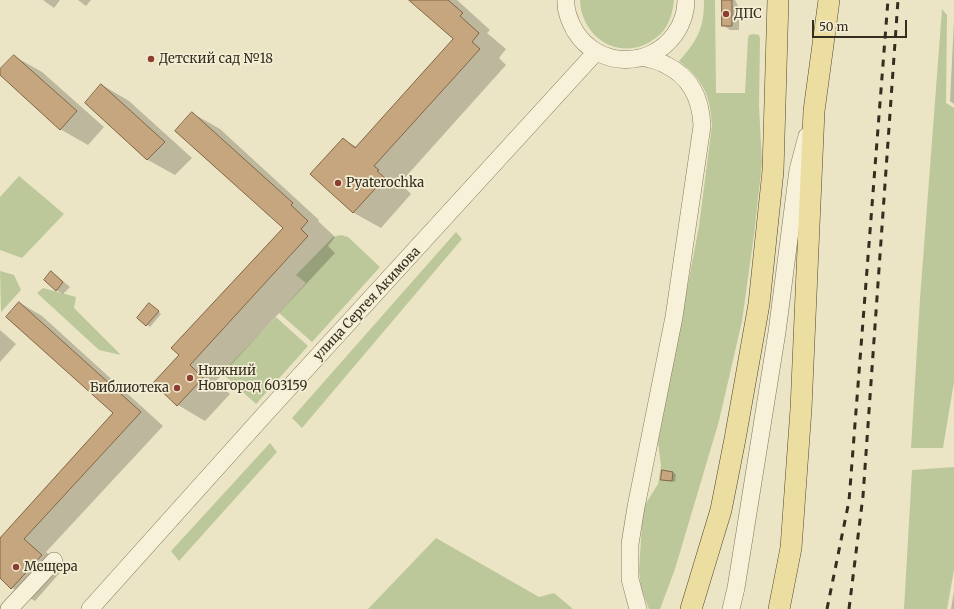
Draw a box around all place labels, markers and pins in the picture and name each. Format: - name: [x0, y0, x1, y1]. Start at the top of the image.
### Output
- place label: ДПС: [734, 6, 762, 22]
- marker: ДПС: [721, 9, 731, 19]
- place label: Детский сад №18: [159, 51, 273, 67]
- marker: Детский сад №18: [146, 54, 156, 64]
- place label: Pyaterochka: [346, 175, 424, 191]
- marker: Pyaterochka: [333, 178, 343, 188]
- place label: Нижний Новгород 603159: [198, 363, 307, 394]
- marker: Нижний Новгород 603159: [185, 373, 195, 383]
- place label: Библиотека: [90, 380, 169, 396]
- marker: Библиотека: [172, 383, 182, 393]
- place label: Мещера: [24, 559, 78, 575]
- marker: Мещера: [11, 562, 21, 572]

